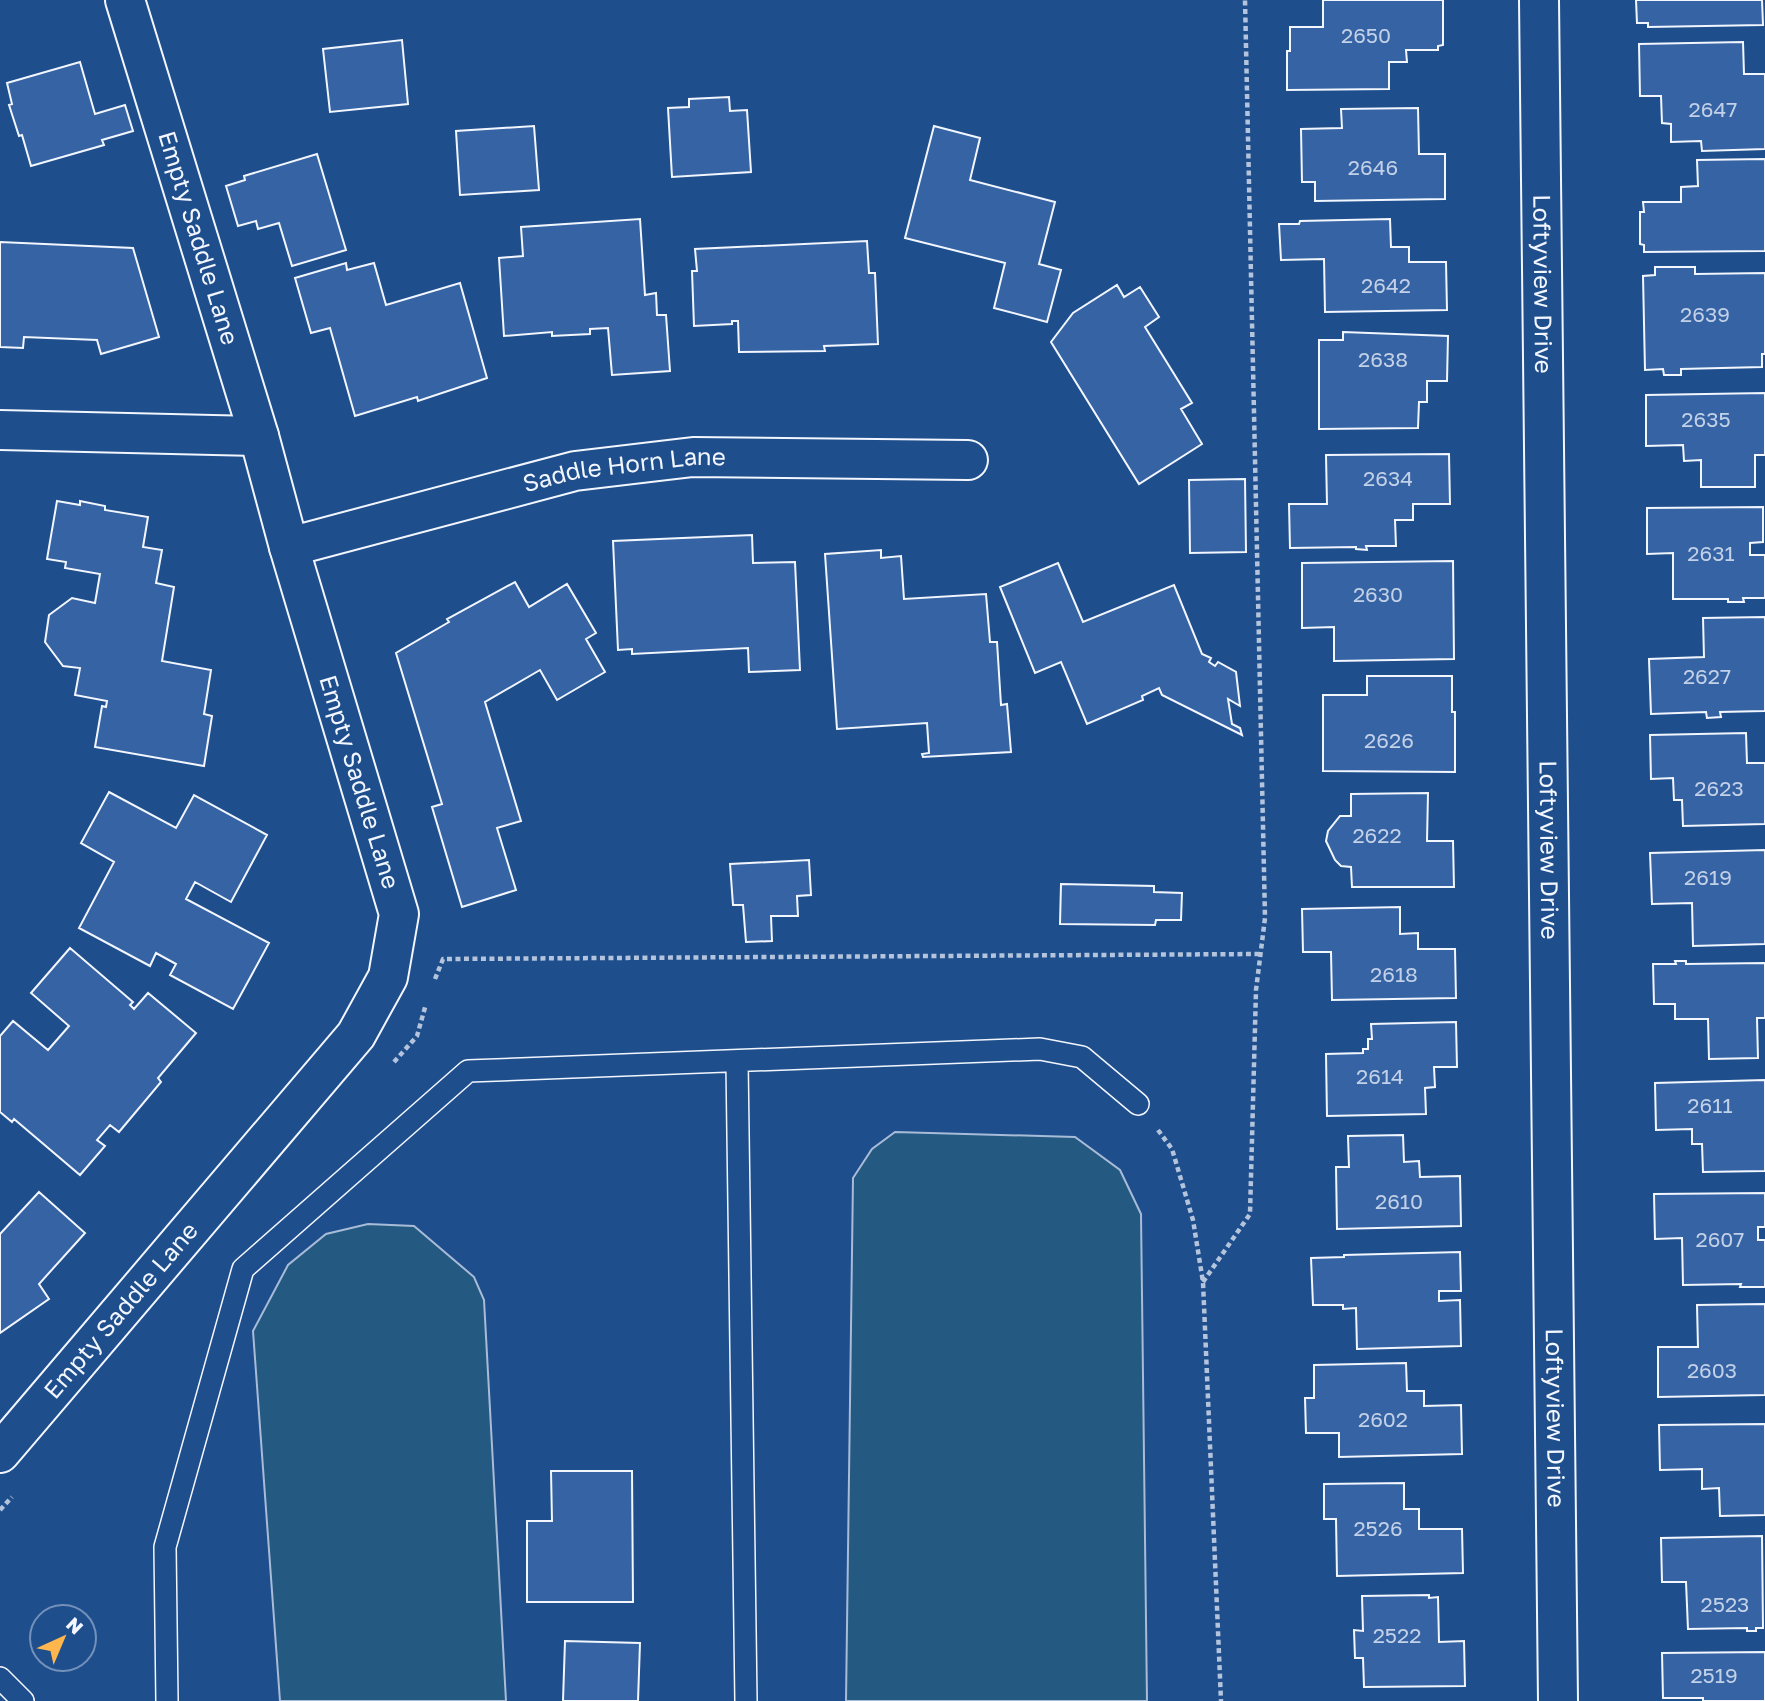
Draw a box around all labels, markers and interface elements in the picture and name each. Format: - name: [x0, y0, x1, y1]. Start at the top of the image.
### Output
- house number: 2650: [1341, 22, 1391, 48]
- house number: 2647: [1689, 96, 1737, 122]
- street label: Empty Saddle Lane: [153, 127, 246, 348]
- house number: 2646: [1348, 154, 1398, 180]
- street label: Loftyview Drive: [1528, 194, 1559, 374]
- house number: 2642: [1361, 272, 1411, 298]
- house number: 2639: [1680, 301, 1730, 327]
- house number: 2638: [1358, 346, 1408, 372]
- house number: 2635: [1681, 406, 1731, 432]
- street label: Saddle Horn Lane: [519, 441, 726, 497]
- house number: 2634: [1363, 465, 1413, 491]
- house number: 2631: [1687, 540, 1735, 566]
- house number: 2630: [1353, 581, 1403, 607]
- house number: 2627: [1683, 663, 1731, 689]
- street label: Empty Saddle Lane: [314, 671, 407, 892]
- house number: 2626: [1364, 727, 1414, 753]
- street label: Loftyview Drive: [1534, 760, 1565, 940]
- house number: 2623: [1694, 775, 1744, 801]
- house number: 2622: [1352, 822, 1402, 848]
- house number: 2619: [1684, 864, 1732, 890]
- house number: 2618: [1370, 961, 1418, 987]
- house number: 2614: [1356, 1063, 1404, 1089]
- house number: 2611: [1687, 1092, 1733, 1118]
- house number: 2610: [1375, 1188, 1423, 1214]
- street label: Empty Saddle Lane: [37, 1216, 203, 1404]
- house number: 2607: [1695, 1226, 1745, 1252]
- street label: Loftyview Drive: [1541, 1328, 1572, 1508]
- house number: 2603: [1687, 1357, 1737, 1383]
- house number: 2602: [1358, 1406, 1408, 1432]
- house number: 2526: [1353, 1515, 1403, 1541]
- house number: 2523: [1701, 1591, 1749, 1617]
- north arrow: [28, 1603, 98, 1673]
- text: N: [62, 1612, 88, 1639]
- house number: 2522: [1373, 1622, 1421, 1648]
- house number: 2519: [1690, 1662, 1738, 1688]

